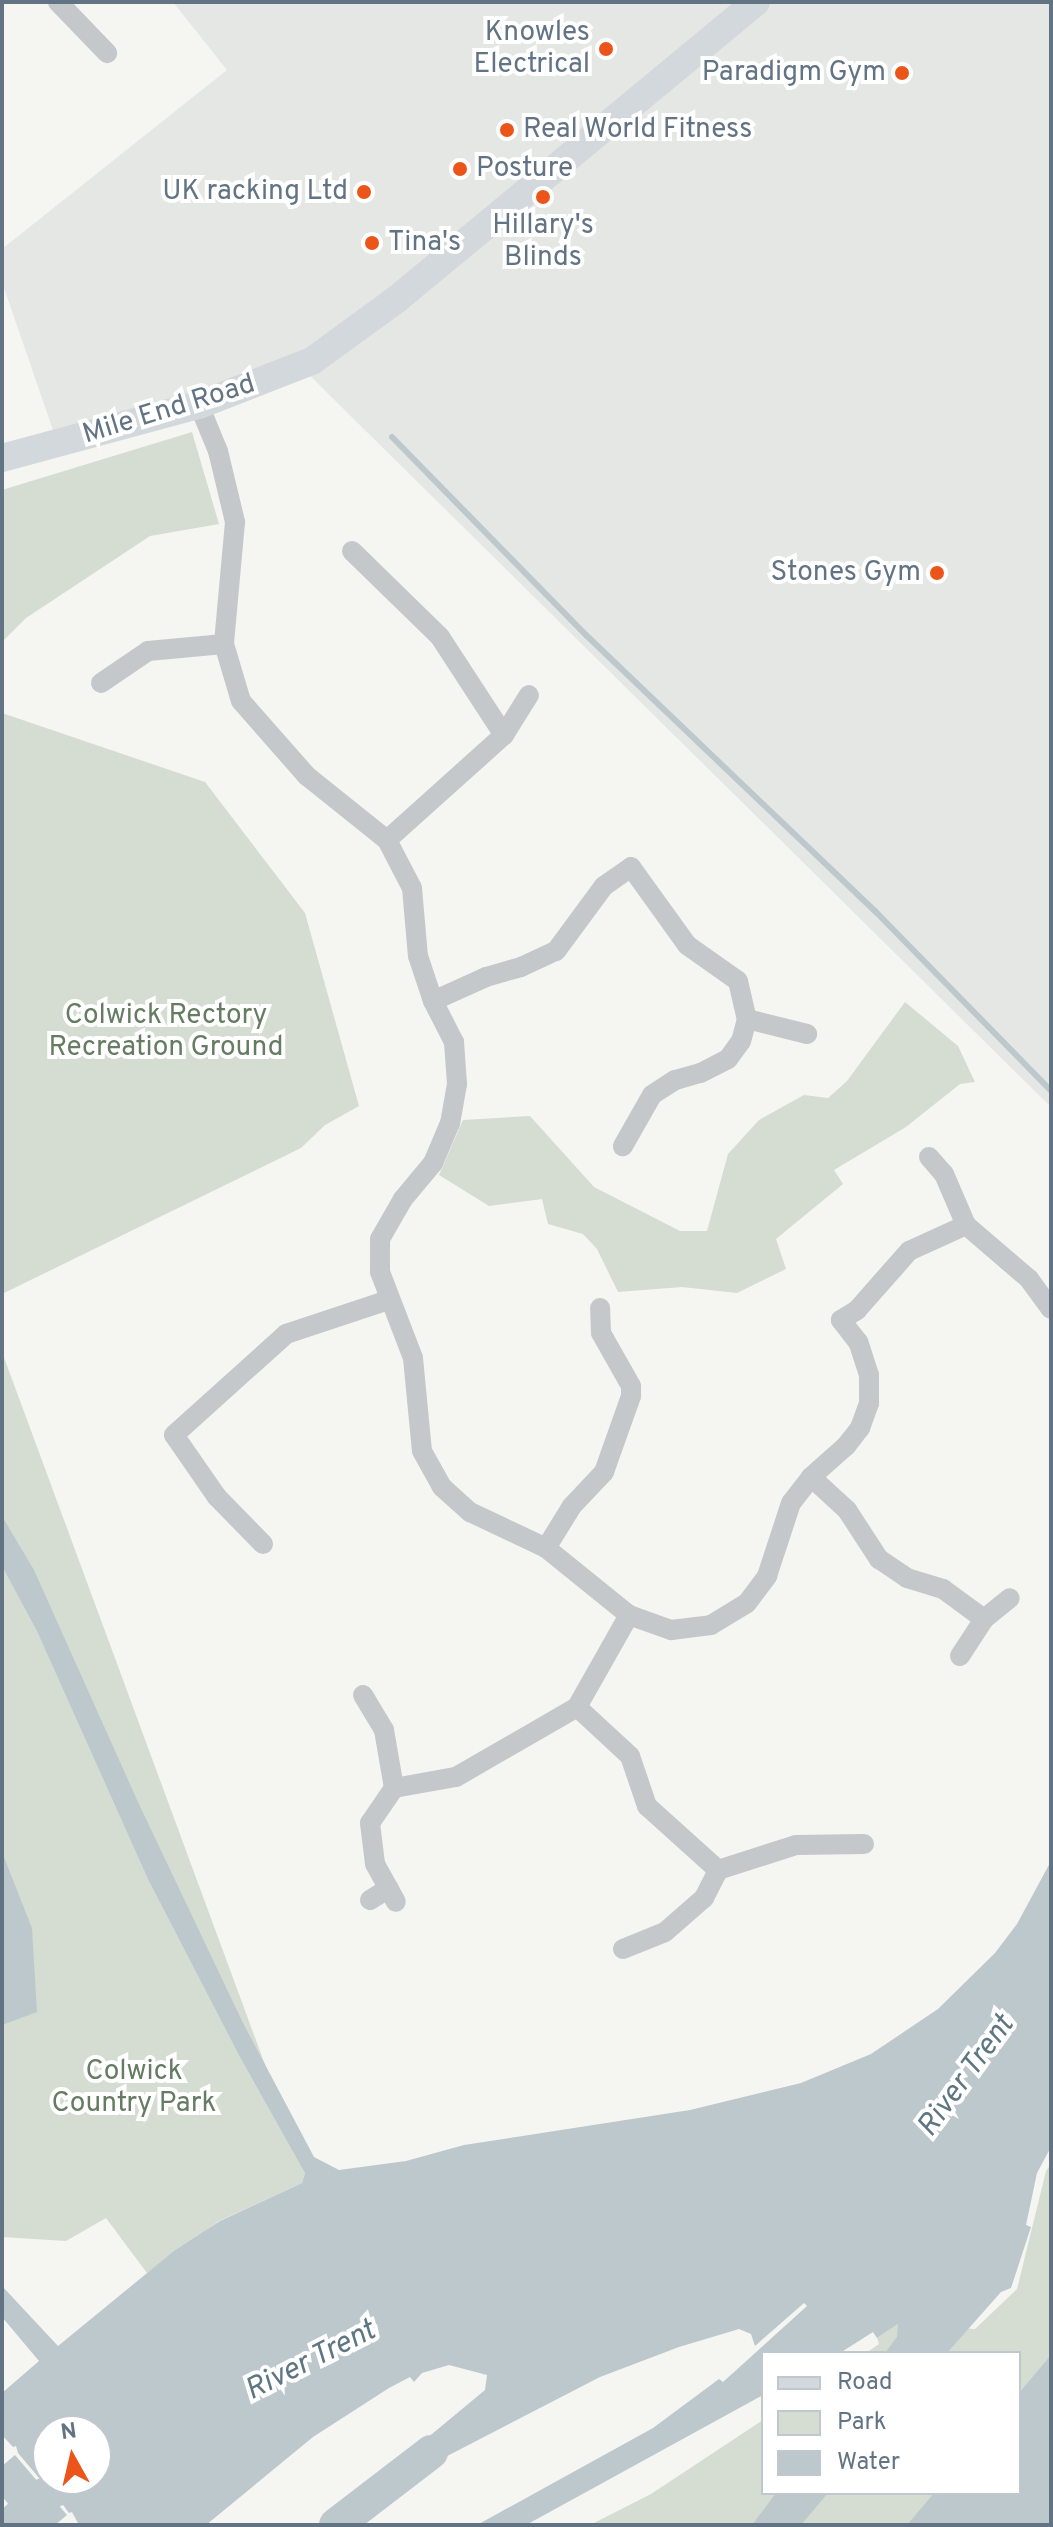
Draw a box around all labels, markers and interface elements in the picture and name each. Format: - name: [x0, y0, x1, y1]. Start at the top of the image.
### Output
- place label: Knowles Electrical: [473, 16, 590, 82]
- marker: Knowles Electrical: [597, 40, 615, 58]
- place label: Paradigm Gym: [702, 56, 886, 90]
- marker: Paradigm Gym: [893, 64, 911, 82]
- place label: Real World Fitness: [523, 113, 753, 147]
- marker: Real World Fitness: [498, 121, 516, 139]
- place label: Posture: [476, 152, 573, 186]
- marker: Posture: [451, 160, 469, 178]
- place label: UK racking Ltd: [162, 175, 348, 209]
- marker: UK racking Ltd: [355, 183, 373, 201]
- marker: Hillary's Blinds: [534, 188, 552, 206]
- place label: Hillary's Blinds: [492, 209, 594, 275]
- place label: Tina's: [388, 226, 461, 260]
- marker: Tina's: [363, 234, 381, 252]
- street label: Mile End Road: [79, 368, 259, 452]
- place label: Stones Gym: [771, 556, 921, 590]
- marker: Stones Gym: [928, 564, 946, 582]
- park label: Colwick Rectory Recreation Ground: [49, 999, 283, 1065]
- water label: River Trent: [911, 2009, 1023, 2145]
- park label: Colwick Country Park: [52, 2055, 216, 2121]
- water label: River Trent: [239, 2314, 383, 2410]
- legend: [761, 2351, 1021, 2495]
- text: Road: [837, 2368, 893, 2398]
- text: Park: [837, 2408, 887, 2438]
- north arrow: [32, 2415, 112, 2495]
- text: N: [59, 2418, 79, 2447]
- text: Water: [837, 2448, 900, 2478]

